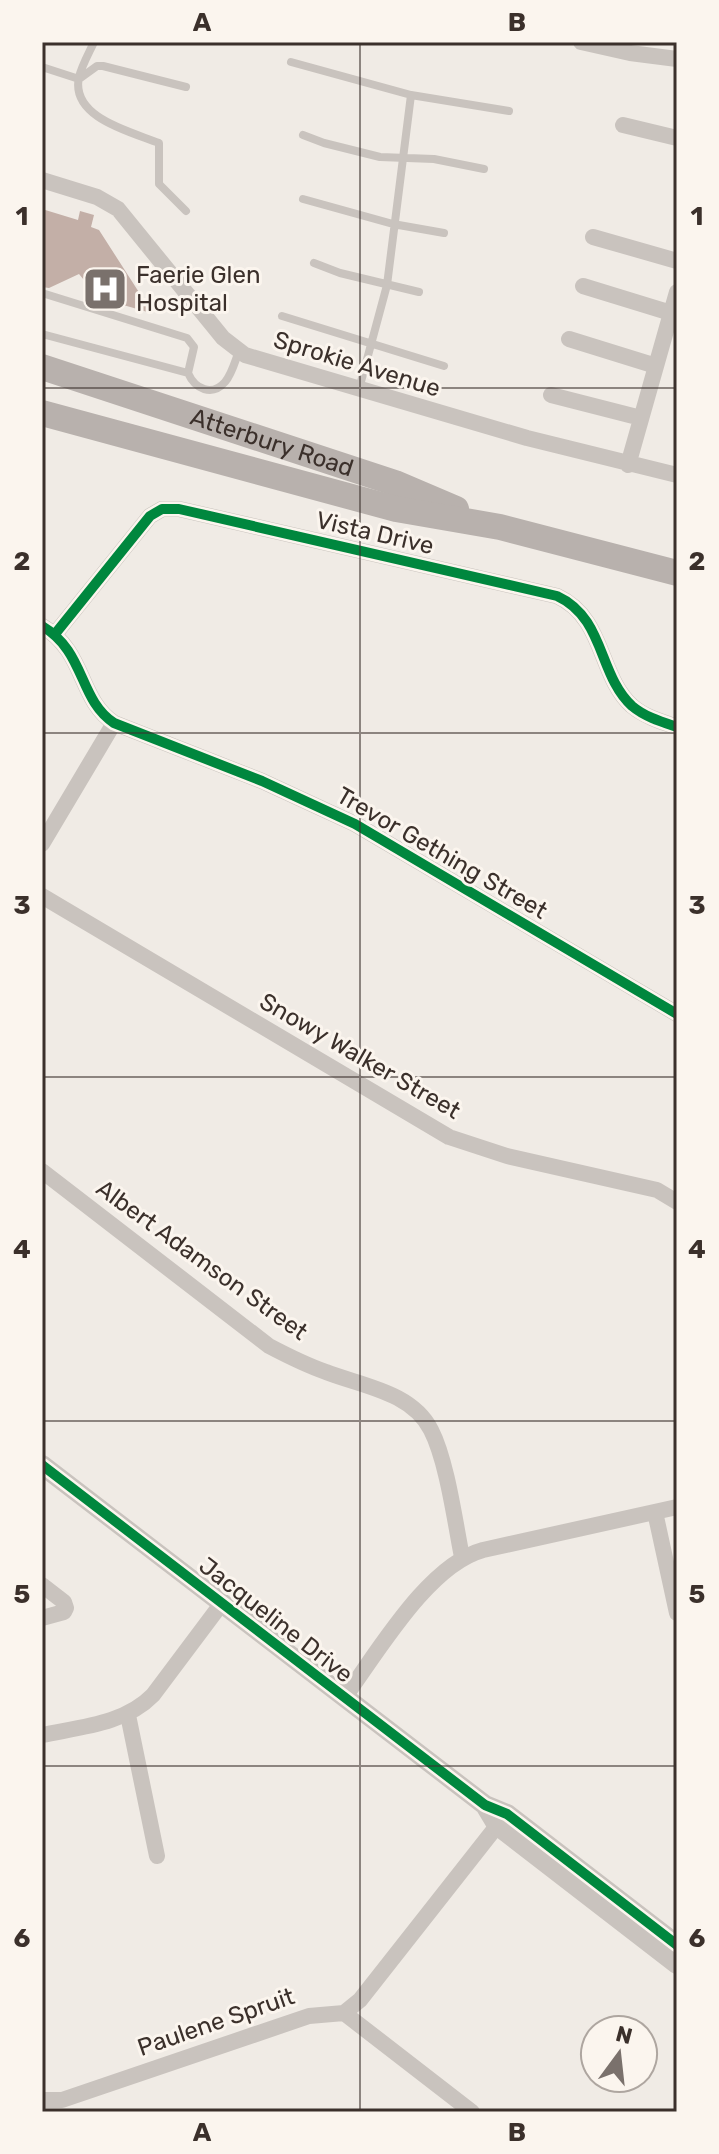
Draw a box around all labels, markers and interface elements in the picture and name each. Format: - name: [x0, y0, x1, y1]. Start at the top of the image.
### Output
- text: A: [193, 7, 212, 38]
- text: B: [508, 7, 526, 38]
- text: 1: [16, 201, 28, 232]
- text: 1: [691, 201, 703, 232]
- place label: Faerie Glen Hospital: [136, 261, 260, 317]
- hospital icon: Faerie Glen Hospital: [81, 265, 129, 313]
- street label: Sprokie Avenue: [270, 325, 444, 403]
- street label: Atterbury Road: [187, 403, 357, 482]
- street label: Vista Drive: [313, 506, 437, 560]
- text: 2: [14, 546, 30, 577]
- text: 2: [689, 546, 705, 577]
- street label: Trevor Gething Street: [332, 781, 552, 925]
- text: 3: [13, 890, 31, 921]
- text: 3: [688, 890, 706, 921]
- street label: Snowy Walker Street: [255, 987, 465, 1125]
- street label: Albert Adamson Street: [91, 1174, 313, 1346]
- text: 4: [13, 1234, 31, 1265]
- text: 4: [688, 1234, 706, 1265]
- street label: Jacqueline Drive: [194, 1551, 358, 1689]
- text: 5: [14, 1579, 30, 1610]
- text: 5: [689, 1579, 705, 1610]
- text: 6: [14, 1923, 31, 1954]
- text: 6: [689, 1923, 706, 1954]
- street label: Paulene Spruit: [134, 1982, 298, 2062]
- north arrow: [579, 2014, 659, 2094]
- text: N: [613, 2020, 635, 2050]
- text: A: [193, 2117, 212, 2148]
- text: B: [508, 2117, 526, 2148]

